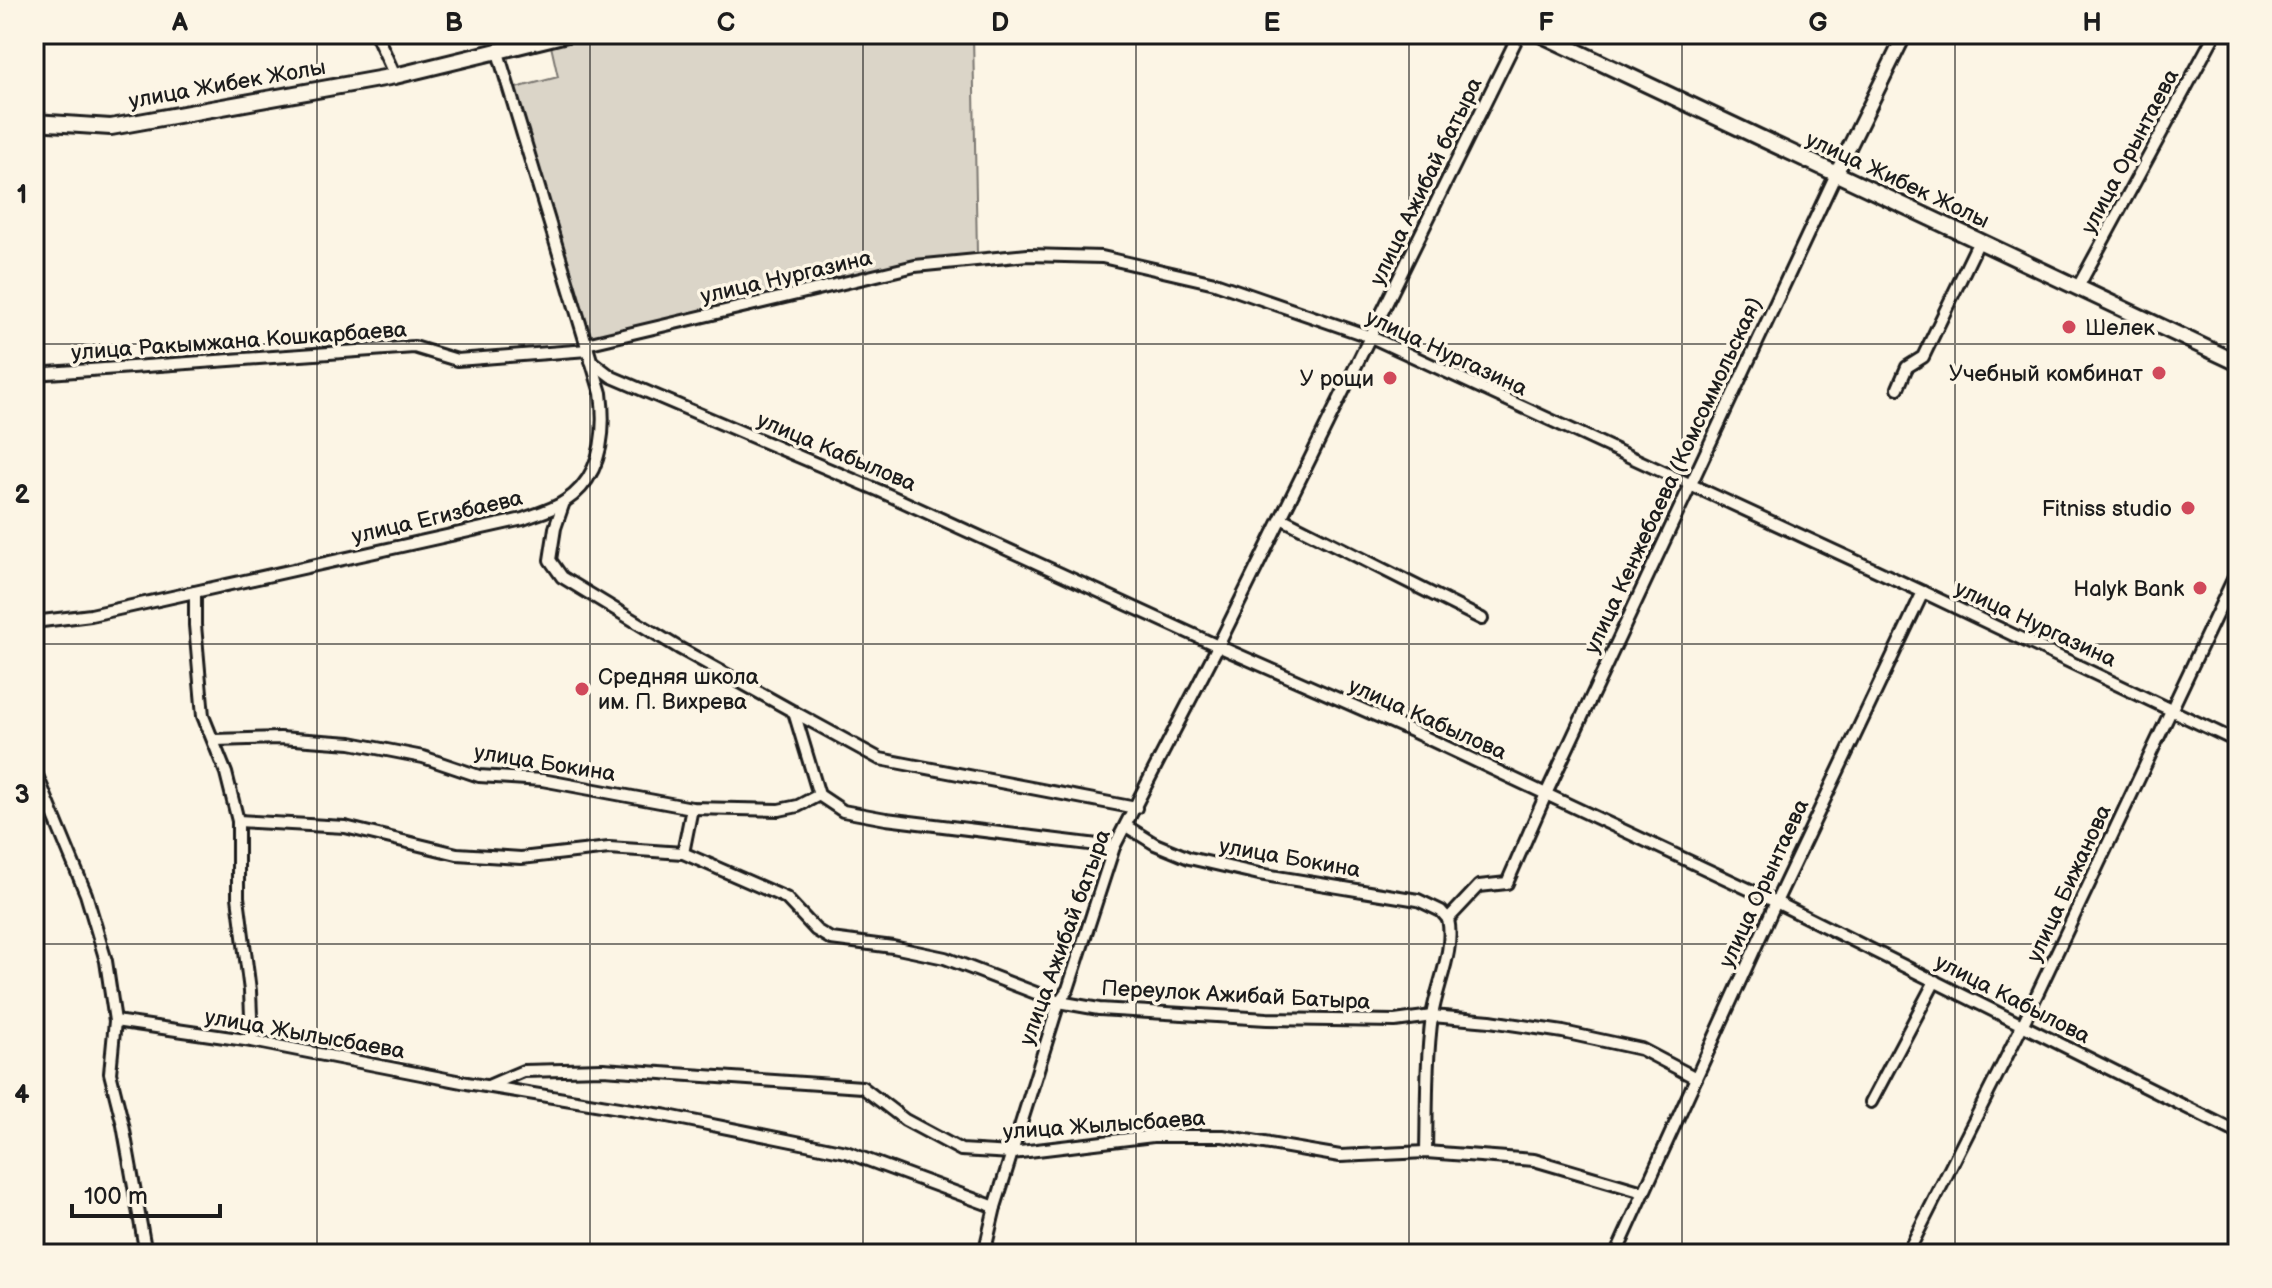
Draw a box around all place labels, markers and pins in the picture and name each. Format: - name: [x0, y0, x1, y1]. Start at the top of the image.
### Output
- place label: Шелек: [2085, 315, 2155, 342]
- marker: Шелек: [2060, 318, 2078, 336]
- place label: Учебный комбинат: [1949, 361, 2144, 388]
- marker: Учебный комбинат: [2150, 364, 2168, 382]
- place label: У рощи: [1299, 366, 1374, 393]
- marker: У рощи: [1381, 369, 1399, 387]
- place label: Fitniss studio: [2042, 496, 2172, 523]
- marker: Fitniss studio: [2179, 499, 2197, 517]
- place label: Halyk Bank: [2073, 576, 2184, 603]
- marker: Halyk Bank: [2191, 579, 2209, 597]
- place label: Средняя школа им. П. Вихрева: [598, 664, 759, 716]
- marker: Средняя школа им. П. Вихрева: [573, 680, 591, 698]

